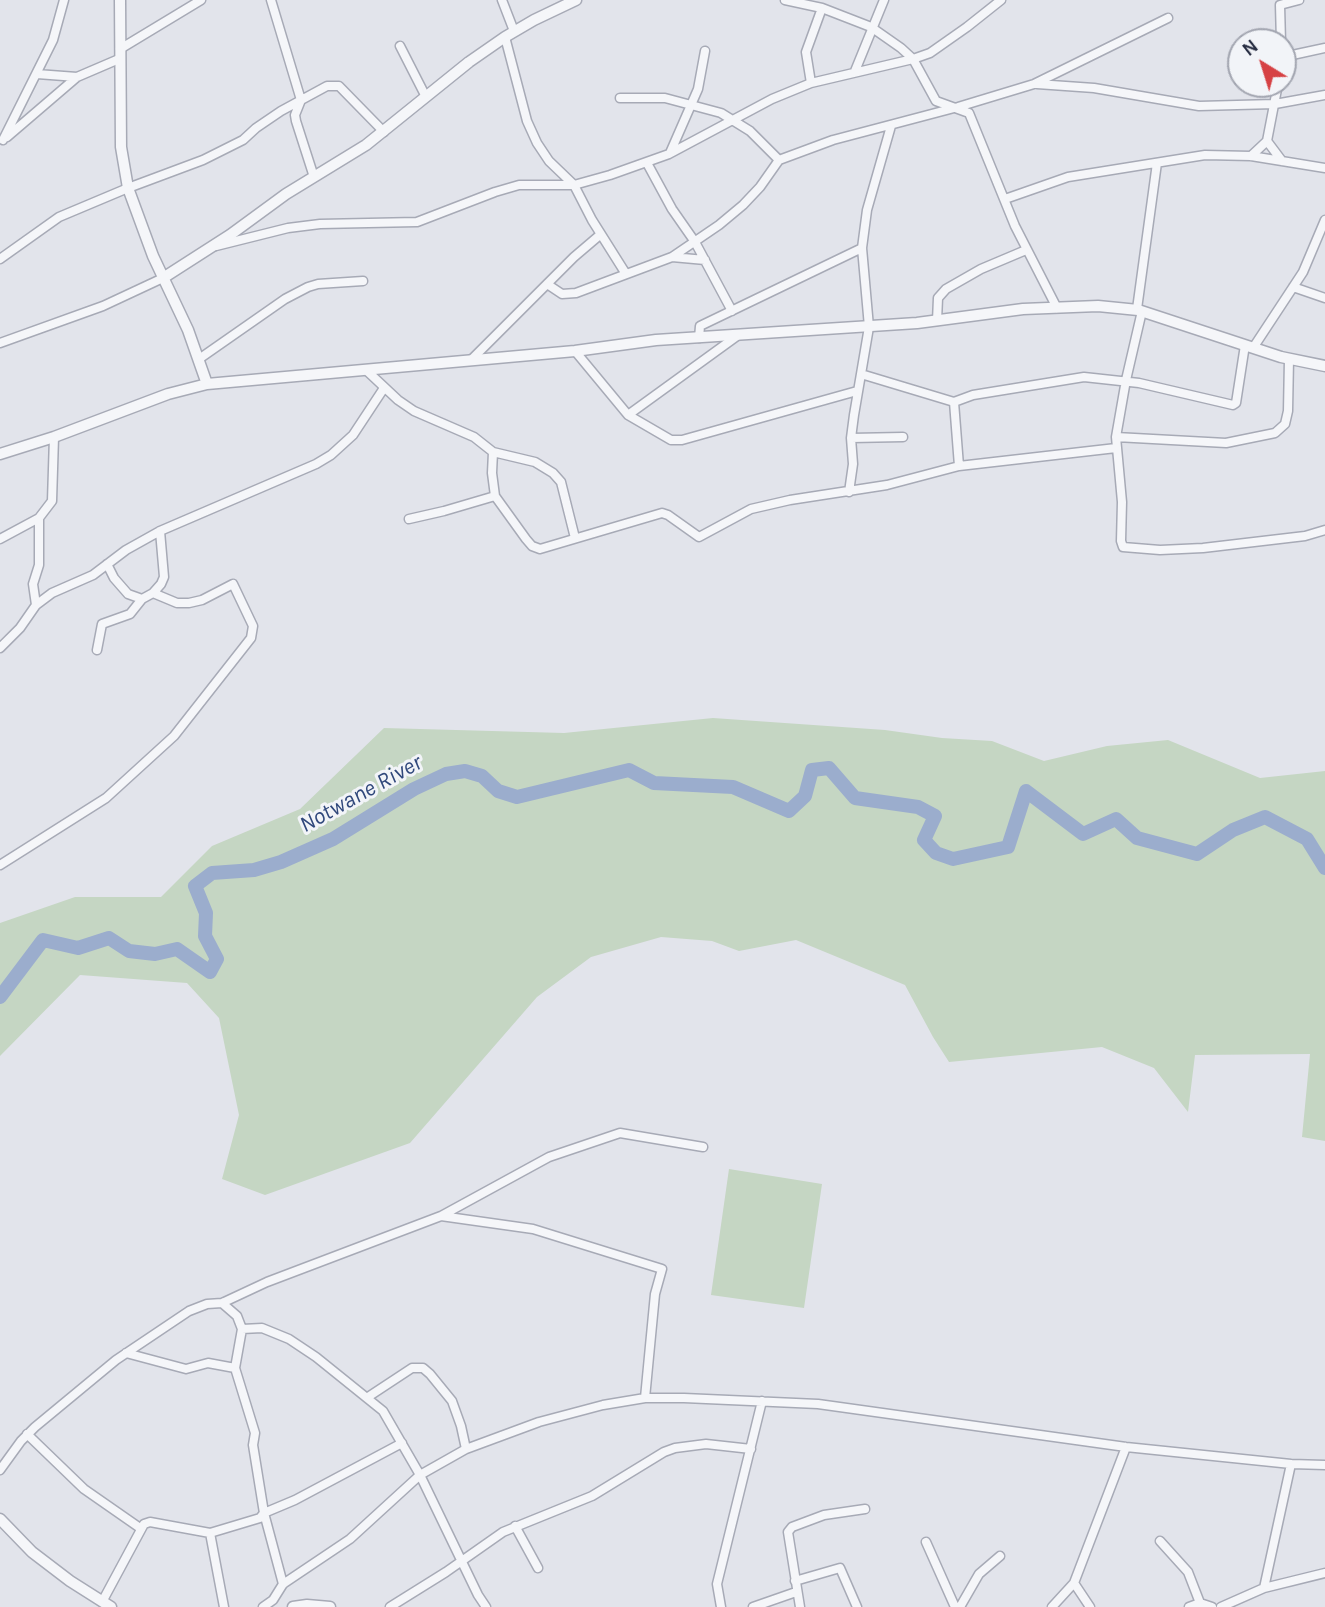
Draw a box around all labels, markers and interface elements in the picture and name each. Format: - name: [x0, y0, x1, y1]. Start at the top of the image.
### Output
- north arrow: [1227, 28, 1297, 98]
- text: N: [1238, 35, 1262, 61]
- water label: Notwane River: [295, 749, 427, 839]

